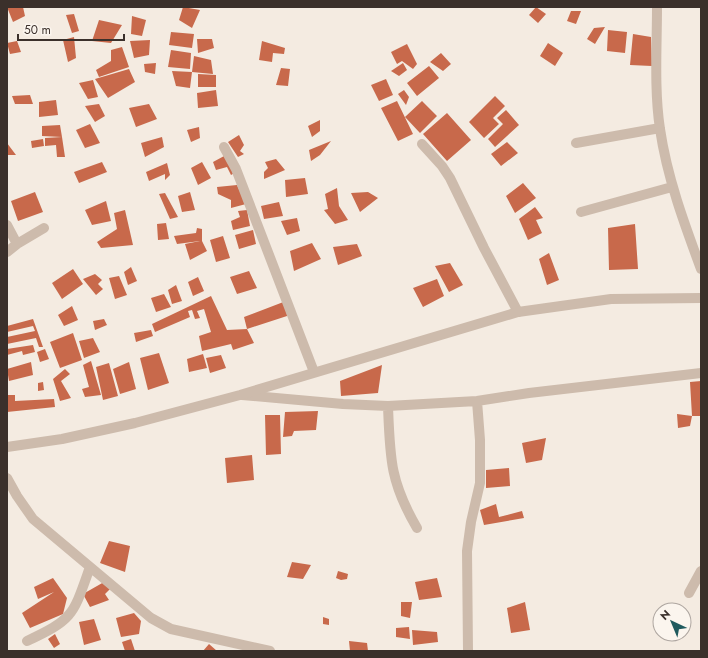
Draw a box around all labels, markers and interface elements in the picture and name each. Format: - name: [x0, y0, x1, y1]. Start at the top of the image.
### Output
- scale bar: [18, 16, 124, 42]
- text: 50 m: [24, 21, 51, 39]
- north arrow: [652, 602, 692, 642]
- text: N: [656, 606, 674, 624]

